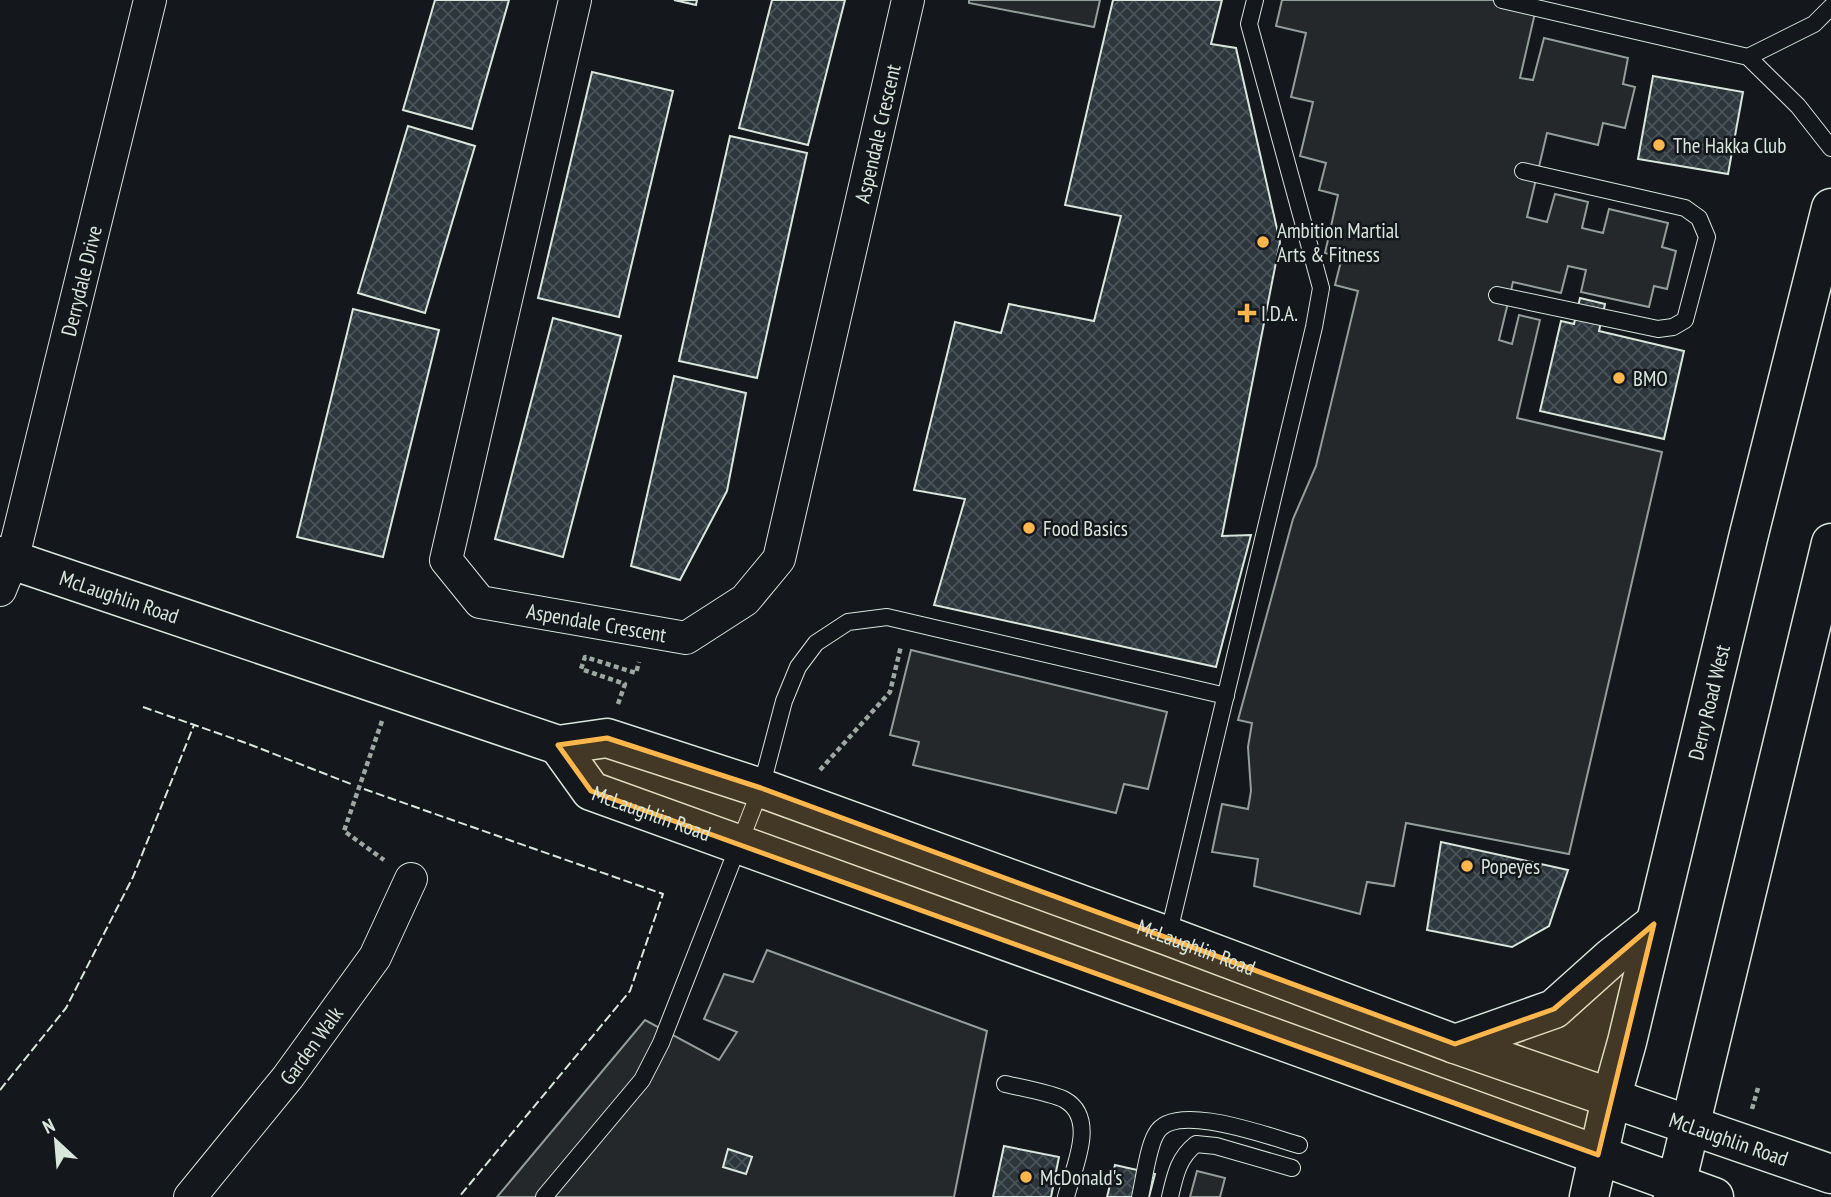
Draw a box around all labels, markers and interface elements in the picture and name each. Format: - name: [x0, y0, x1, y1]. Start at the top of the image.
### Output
- street label: Aspendale Crescent: [848, 61, 906, 205]
- place label: The Hakka Club: [1673, 132, 1786, 159]
- marker: The Hakka Club: [1651, 137, 1667, 153]
- place label: Ambition Martial Arts & Fitness: [1277, 217, 1399, 268]
- street label: Derrydale Drive: [54, 223, 108, 339]
- marker: Ambition Martial Arts & Fitness: [1255, 234, 1271, 250]
- place label: I.D.A.: [1261, 300, 1298, 327]
- marker: I.D.A.: [1239, 305, 1255, 321]
- place label: BMO: [1633, 365, 1668, 392]
- marker: BMO: [1611, 370, 1627, 386]
- place label: Food Basics: [1043, 515, 1128, 542]
- marker: Food Basics: [1021, 520, 1037, 536]
- street label: McLaughlin Road: [56, 564, 182, 629]
- street label: Aspendale Crescent: [525, 597, 669, 648]
- street label: Derry Road West: [1682, 642, 1736, 763]
- street label: McLaughlin Road: [589, 779, 715, 847]
- place label: Popeyes: [1481, 853, 1540, 880]
- marker: Popeyes: [1459, 858, 1475, 874]
- street label: McLaughlin Road: [1134, 912, 1259, 981]
- street label: Garden Walk: [274, 1001, 348, 1090]
- north arrow: [21, 1106, 91, 1176]
- street label: McLaughlin Road: [1666, 1106, 1792, 1172]
- text: N: [39, 1113, 58, 1139]
- place label: McDonald's: [1040, 1164, 1122, 1191]
- marker: McDonald's: [1018, 1169, 1034, 1185]

